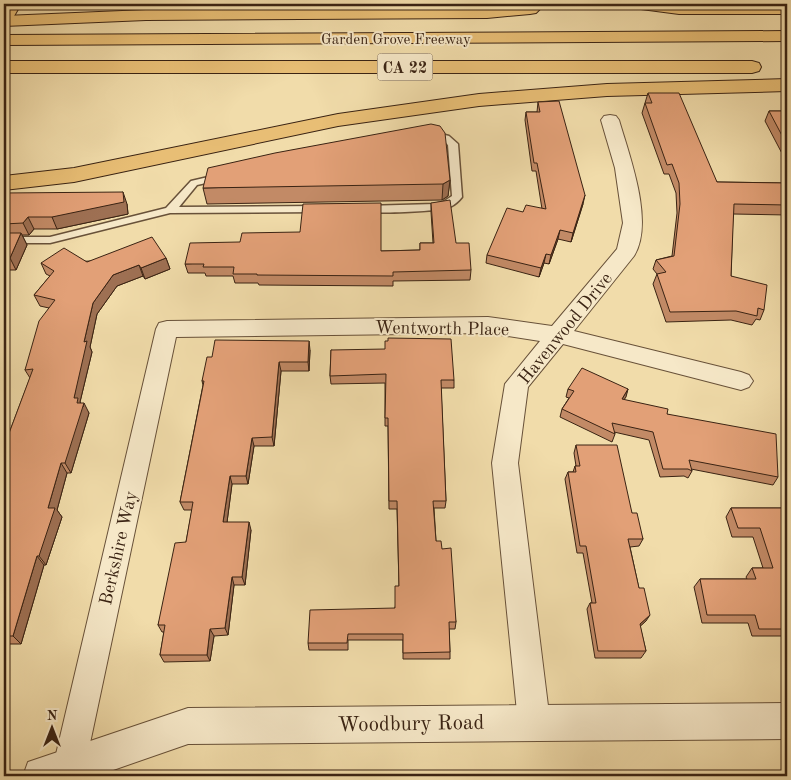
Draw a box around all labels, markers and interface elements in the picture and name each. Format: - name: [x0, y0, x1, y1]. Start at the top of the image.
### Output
- street label: Garden Grove Freeway: [321, 33, 471, 48]
- road number: CA 22: [378, 54, 432, 80]
- street label: Havenwood Drive: [515, 269, 616, 388]
- street label: Wentworth Place: [375, 319, 509, 339]
- street label: Berkshire Way: [97, 489, 141, 607]
- north arrow: [28, 702, 78, 752]
- text: N: [47, 709, 58, 723]
- street label: Woodbury Road: [338, 713, 485, 736]

